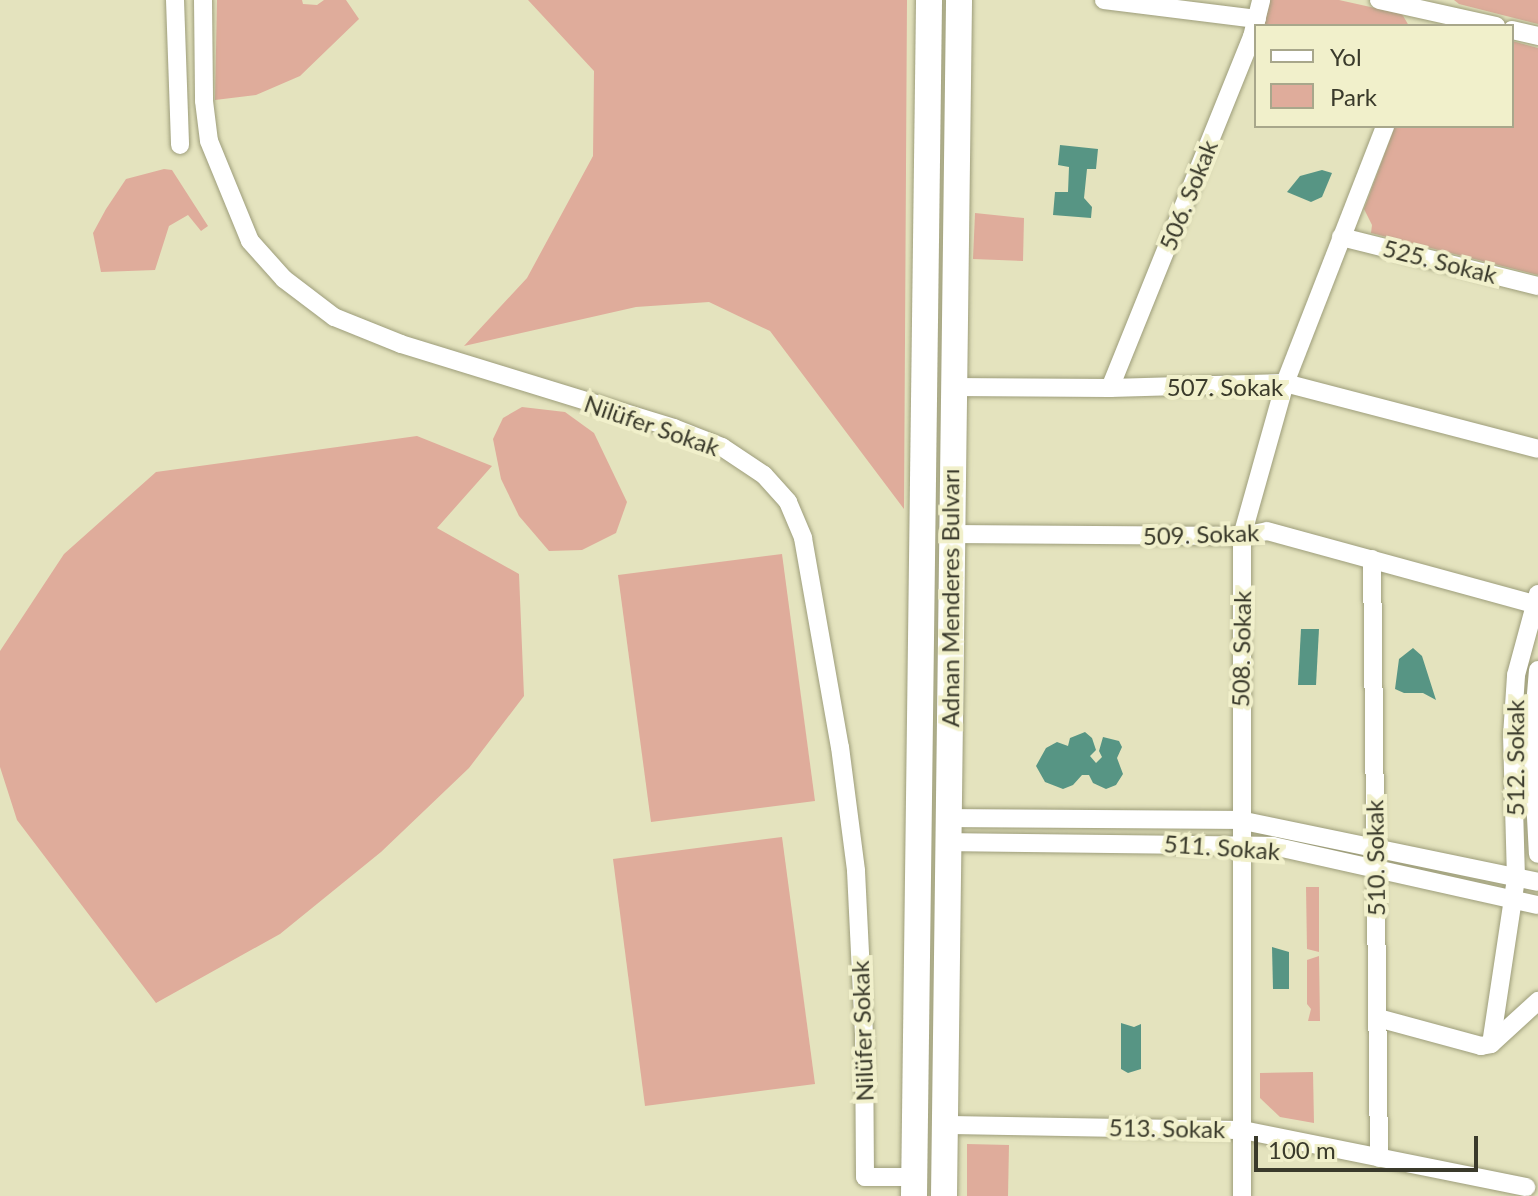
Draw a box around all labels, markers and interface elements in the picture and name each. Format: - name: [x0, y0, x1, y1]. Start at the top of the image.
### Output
- legend: [1254, 24, 1514, 128]
- text: Yol: [1330, 42, 1362, 71]
- text: Park: [1330, 82, 1377, 111]
- street label: 506. Sokak: [1153, 136, 1223, 254]
- street label: 525. Sokak: [1380, 233, 1500, 289]
- street label: 507. Sokak: [1167, 373, 1283, 401]
- street label: Nilüfer Sokak: [580, 388, 724, 462]
- street label: Adnan Menderes Bulvarı: [936, 469, 964, 727]
- street label: 509. Sokak: [1142, 518, 1260, 550]
- street label: 508. Sokak: [1226, 591, 1256, 707]
- street label: 512. Sokak: [1501, 700, 1529, 816]
- street label: 510. Sokak: [1360, 800, 1390, 916]
- street label: 511. Sokak: [1163, 829, 1281, 865]
- street label: Nilüfer Sokak: [845, 960, 879, 1102]
- street label: 513. Sokak: [1109, 1113, 1225, 1143]
- scale bar: [1258, 1120, 1482, 1170]
- text: 100 m: [1268, 1135, 1336, 1164]

